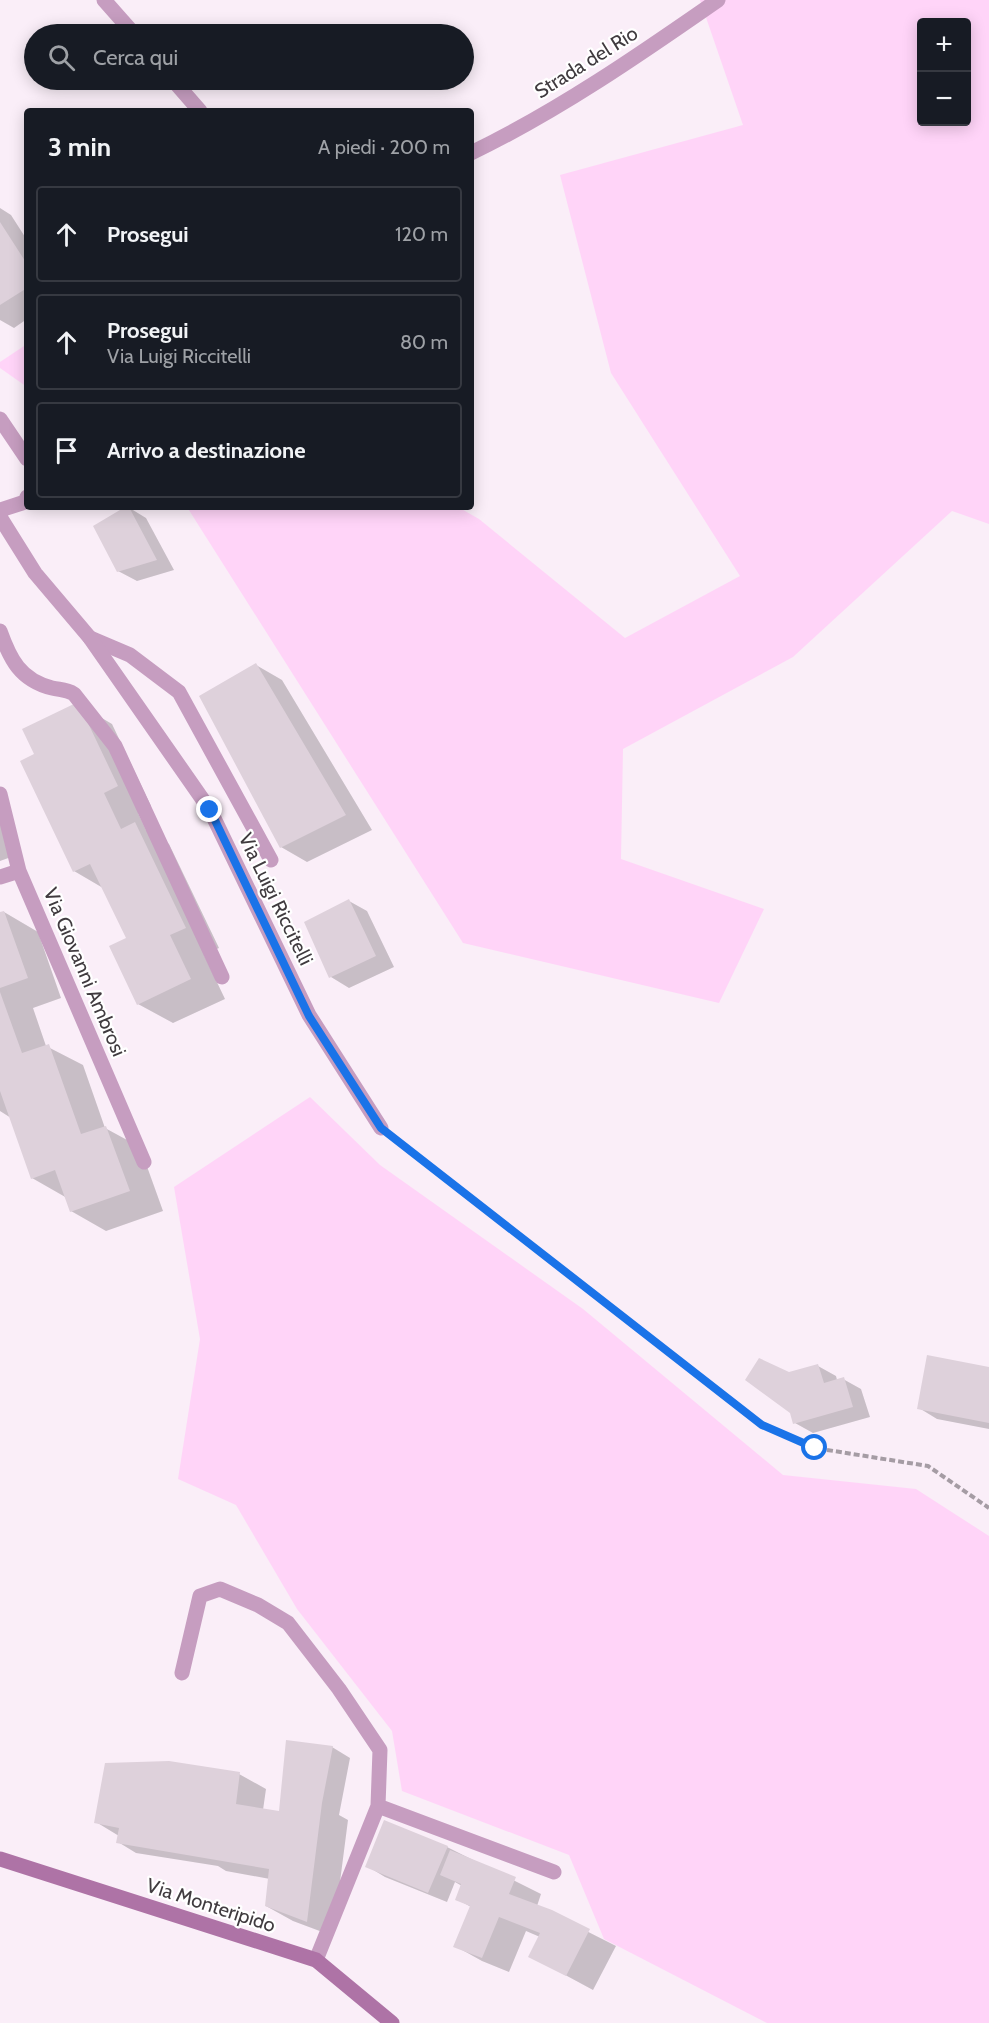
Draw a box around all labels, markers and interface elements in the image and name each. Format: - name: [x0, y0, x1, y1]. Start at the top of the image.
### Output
- map controls: [917, 18, 971, 126]
- button: +: [917, 18, 971, 72]
- street label: Strada del Rio: [530, 21, 642, 103]
- search box: [24, 24, 474, 90]
- icon: search: [45, 41, 78, 74]
- text: Cerca qui: [93, 44, 178, 71]
- button: −: [917, 72, 971, 126]
- text: 3 min: [48, 131, 111, 163]
- text: A piedi · 200 m: [318, 135, 450, 159]
- icon: ahead: [50, 218, 83, 251]
- text: Prosegui: [107, 221, 189, 248]
- text: 120 m: [395, 222, 448, 246]
- text: Prosegui: [107, 317, 189, 344]
- icon: ahead: [50, 326, 83, 359]
- text: 80 m: [400, 330, 448, 354]
- text: Via Luigi Riccitelli: [107, 344, 251, 368]
- icon: arrive: [50, 434, 83, 467]
- text: Arrivo a destinazione: [107, 437, 305, 464]
- route end: [196, 796, 222, 822]
- street label: Via Luigi Riccitelli: [234, 829, 318, 969]
- street label: Via Giovanni Ambrosi: [39, 884, 131, 1060]
- route start: [801, 1434, 827, 1460]
- street label: Via Monteripido: [143, 1873, 279, 1937]

